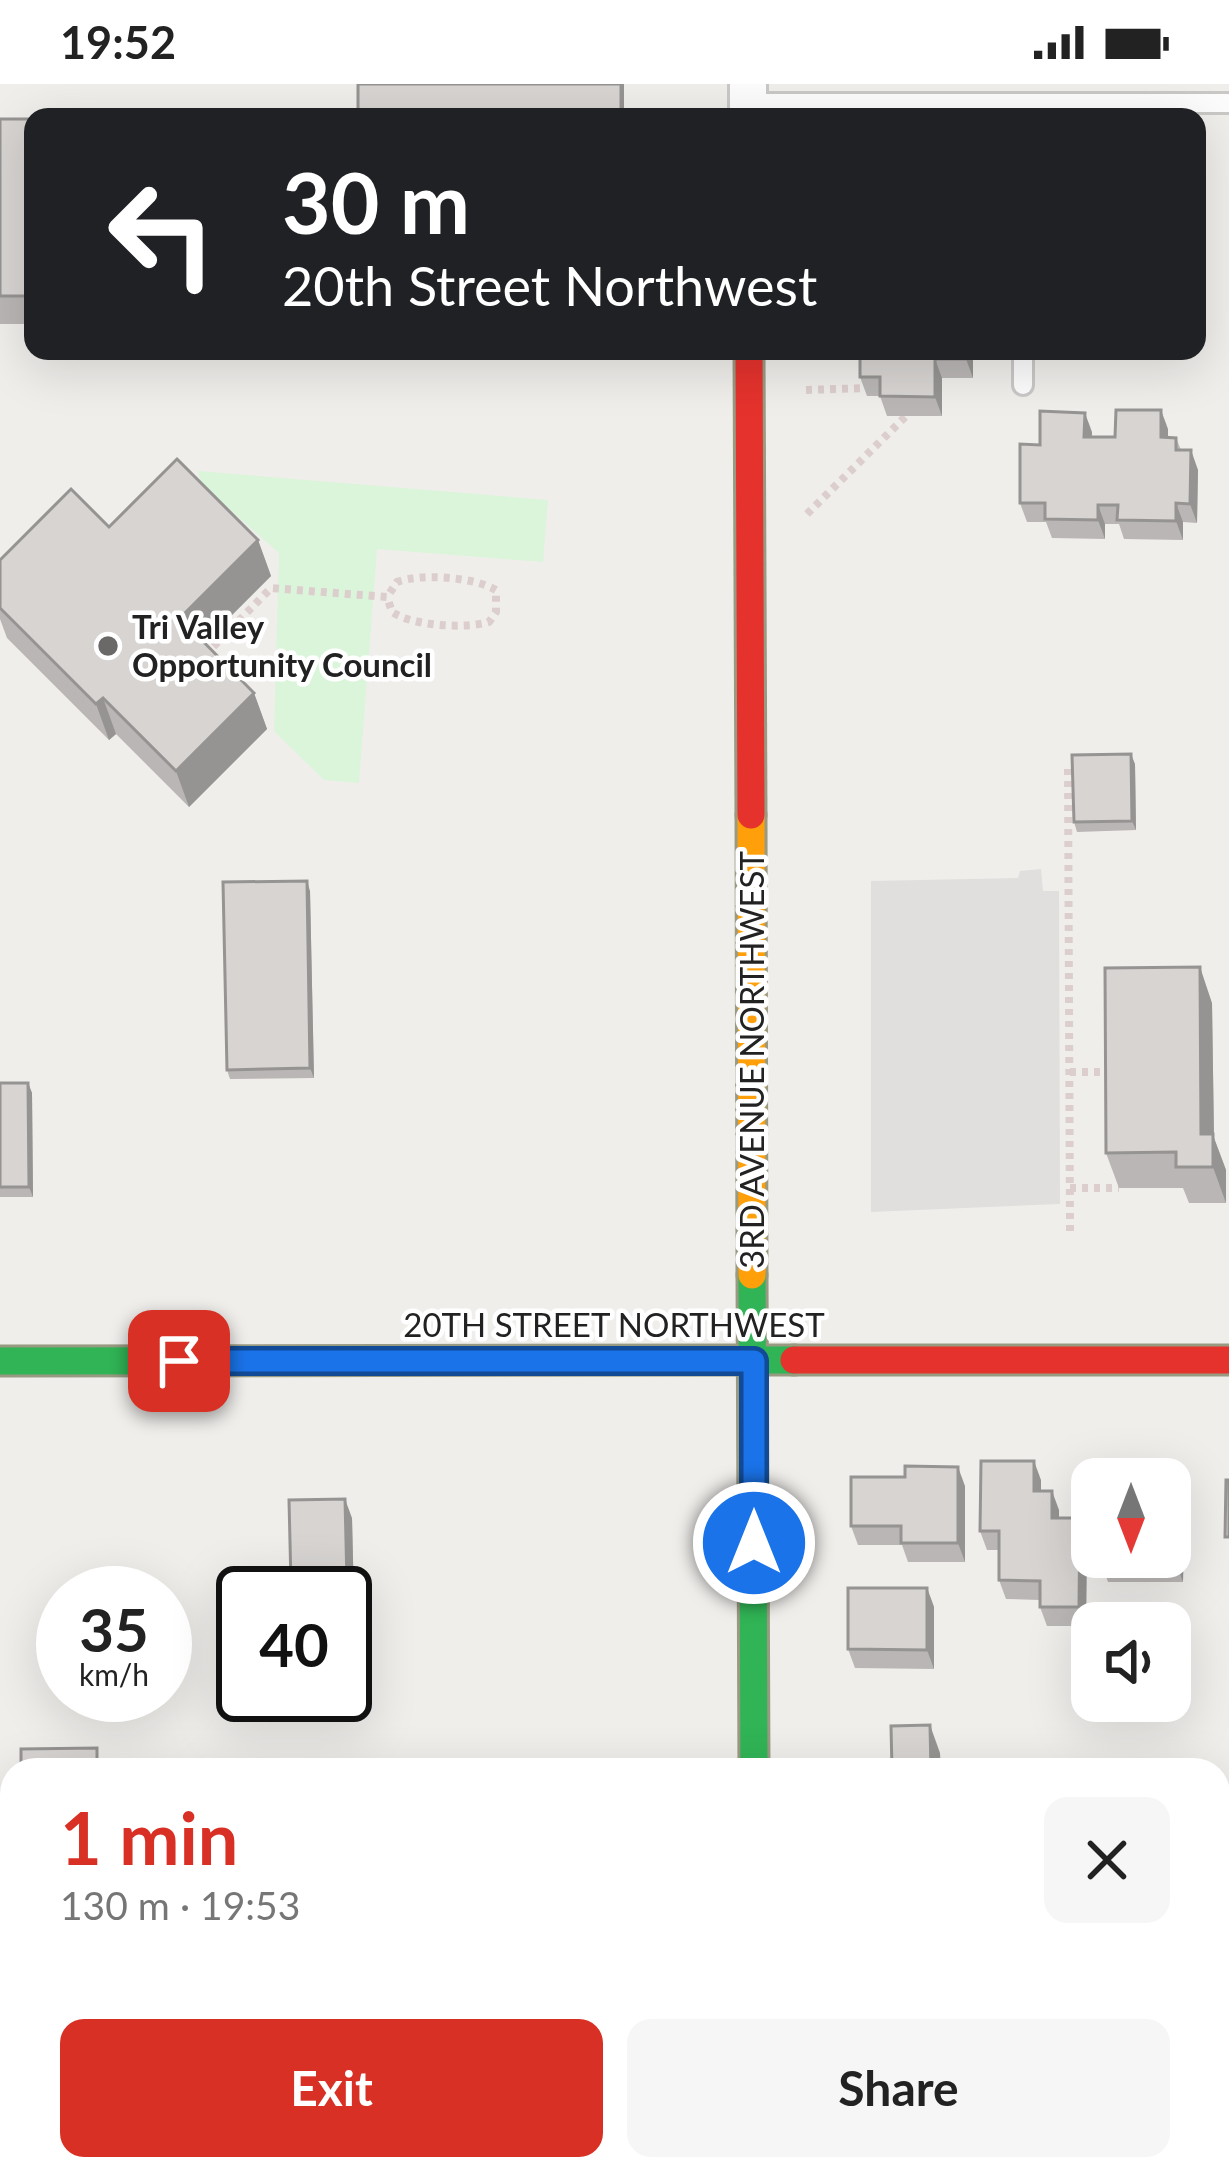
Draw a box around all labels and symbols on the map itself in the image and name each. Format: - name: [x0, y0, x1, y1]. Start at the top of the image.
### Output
- place label: Tri Valley Opportunity Council: [132, 606, 432, 684]
- marker: Tri Valley Opportunity Council: [95, 633, 121, 659]
- street label: 3RD AVENUE NORTHWEST: [731, 850, 771, 1269]
- street label: 20TH STREET NORTHWEST: [403, 1304, 825, 1344]
- pin: [128, 1310, 230, 1412]
- north arrow: [1071, 1458, 1191, 1578]
- position arrow: [691, 1480, 817, 1606]
- speed limit sign: 40: [216, 1566, 372, 1722]

